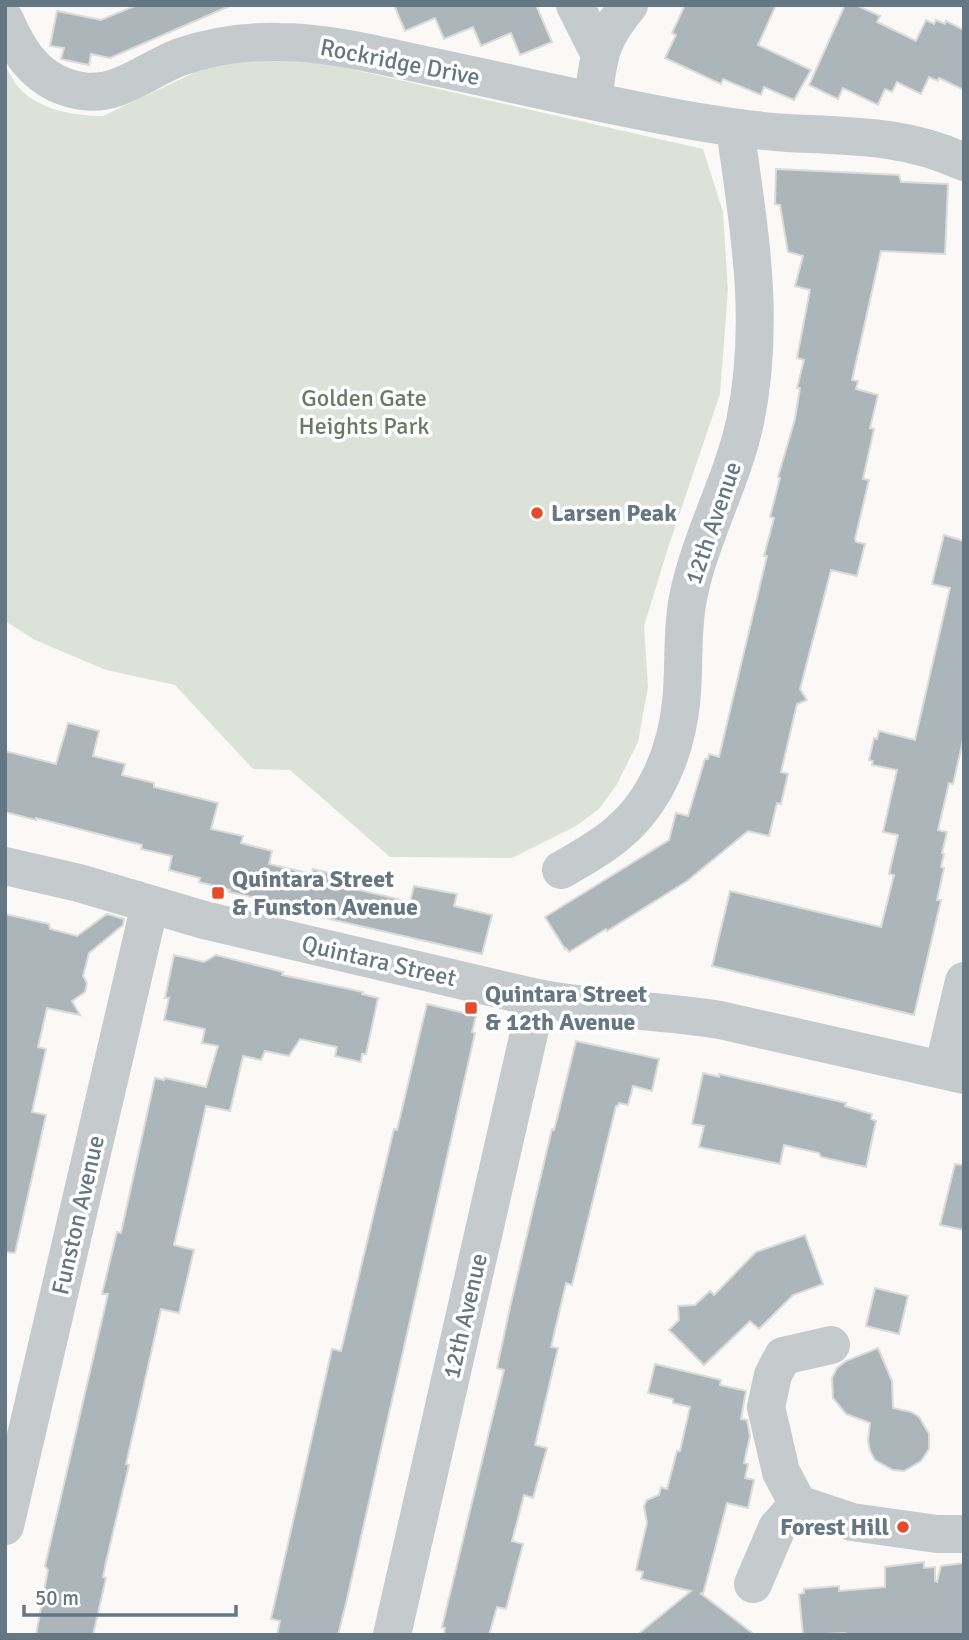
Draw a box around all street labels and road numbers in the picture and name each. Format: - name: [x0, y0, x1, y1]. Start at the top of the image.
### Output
- street label: Rockridge Drive: [318, 32, 482, 92]
- street label: 12th Avenue: [678, 458, 748, 588]
- street label: Quintara Street: [299, 929, 459, 993]
- street label: Funston Avenue: [45, 1132, 111, 1298]
- street label: 12th Avenue: [436, 1250, 494, 1382]

